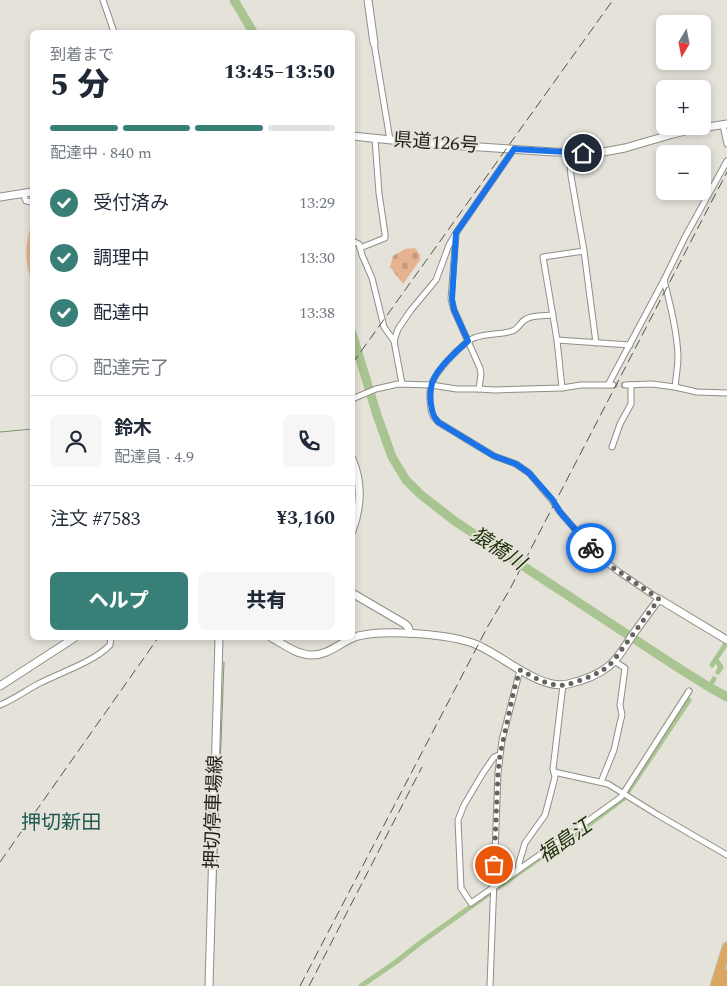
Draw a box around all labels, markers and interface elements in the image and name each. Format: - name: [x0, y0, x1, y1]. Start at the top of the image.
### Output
- north arrow: [656, 15, 711, 70]
- map controls: [656, 15, 711, 200]
- text: 到着まで: [50, 43, 114, 67]
- text: 13:45–13:50: [224, 58, 335, 87]
- text: 5 分: [50, 61, 109, 110]
- button: +: [656, 80, 711, 135]
- street label: 県道126号: [392, 126, 480, 160]
- pin: [562, 132, 604, 174]
- icon: home: [569, 139, 597, 167]
- text: 配達中 · 840 m: [50, 141, 152, 165]
- button: −: [656, 145, 711, 200]
- icon: check: [50, 189, 78, 217]
- text: 受付済み: [93, 189, 169, 218]
- text: 13:29: [299, 191, 335, 215]
- icon: check: [50, 244, 78, 272]
- text: 調理中: [93, 244, 150, 273]
- text: 13:30: [299, 246, 335, 270]
- icon: check: [50, 299, 78, 327]
- text: 配達中: [93, 299, 150, 328]
- text: 13:38: [299, 301, 335, 325]
- text: 配達完了: [93, 354, 169, 383]
- text: 鈴木: [114, 414, 152, 443]
- button: person: [50, 415, 102, 467]
- button: phone: [283, 415, 335, 467]
- text: 配達員 · 4.9: [114, 445, 194, 469]
- text: ¥3,160: [277, 504, 335, 533]
- text: 注文 #7583: [50, 505, 140, 534]
- water label: 猿橋川: [465, 520, 533, 579]
- courier: [566, 523, 616, 573]
- icon: bike: [577, 534, 605, 562]
- button: ヘルプ: [50, 572, 188, 630]
- button: 共有: [198, 572, 335, 630]
- street label: 押切停車場線: [198, 755, 230, 869]
- district label: 押切新田: [21, 808, 101, 838]
- water label: 福島江: [532, 810, 600, 870]
- pin: [473, 844, 515, 886]
- icon: bag: [480, 851, 508, 879]

